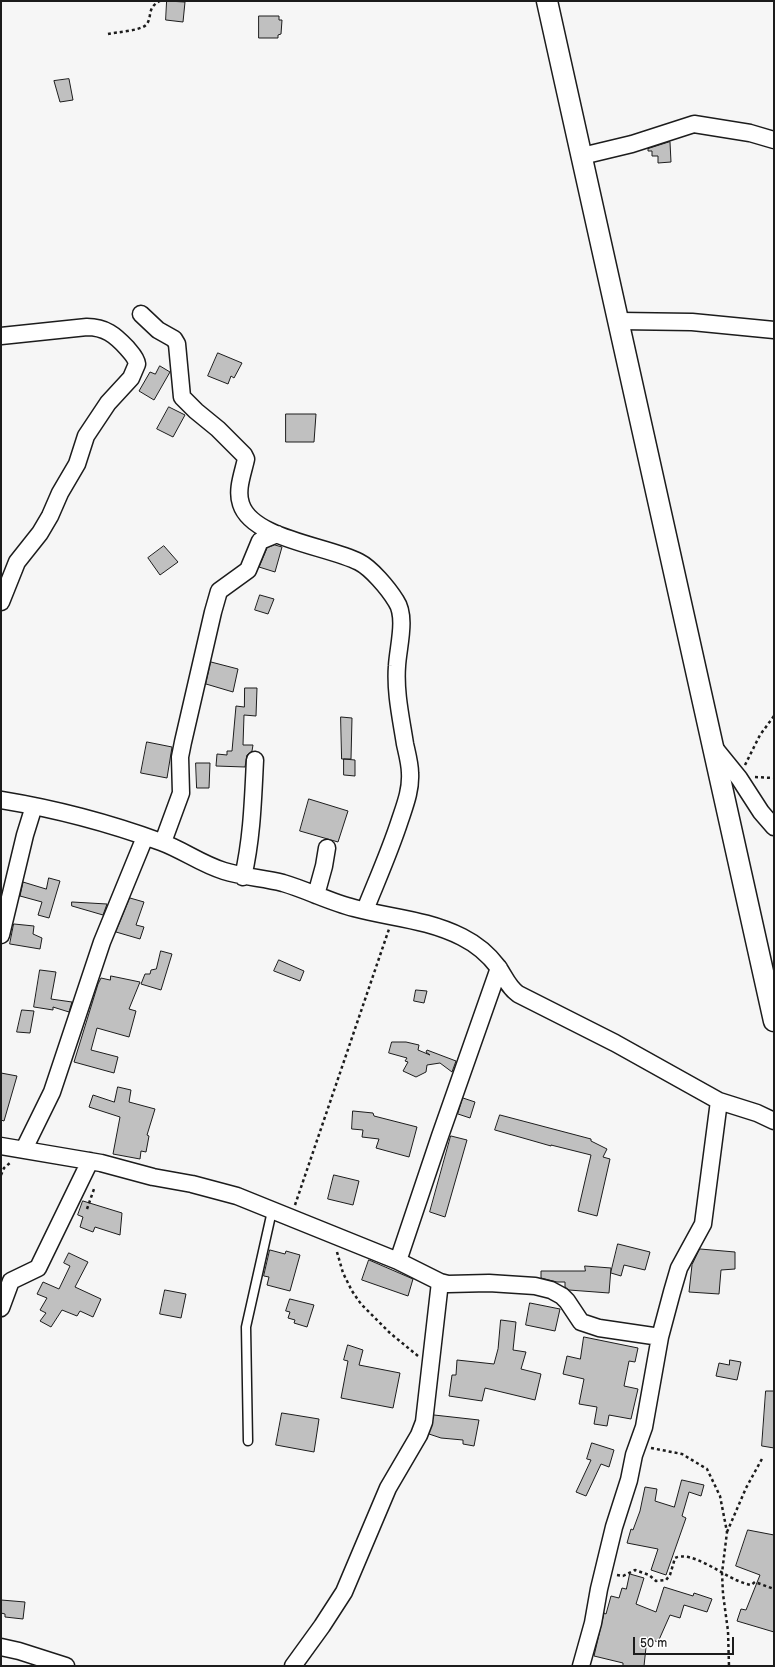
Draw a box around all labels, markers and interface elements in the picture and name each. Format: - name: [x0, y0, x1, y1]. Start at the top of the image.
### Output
- scale bar: [635, 1629, 736, 1655]
- text: 50 m: [640, 1636, 667, 1651]

